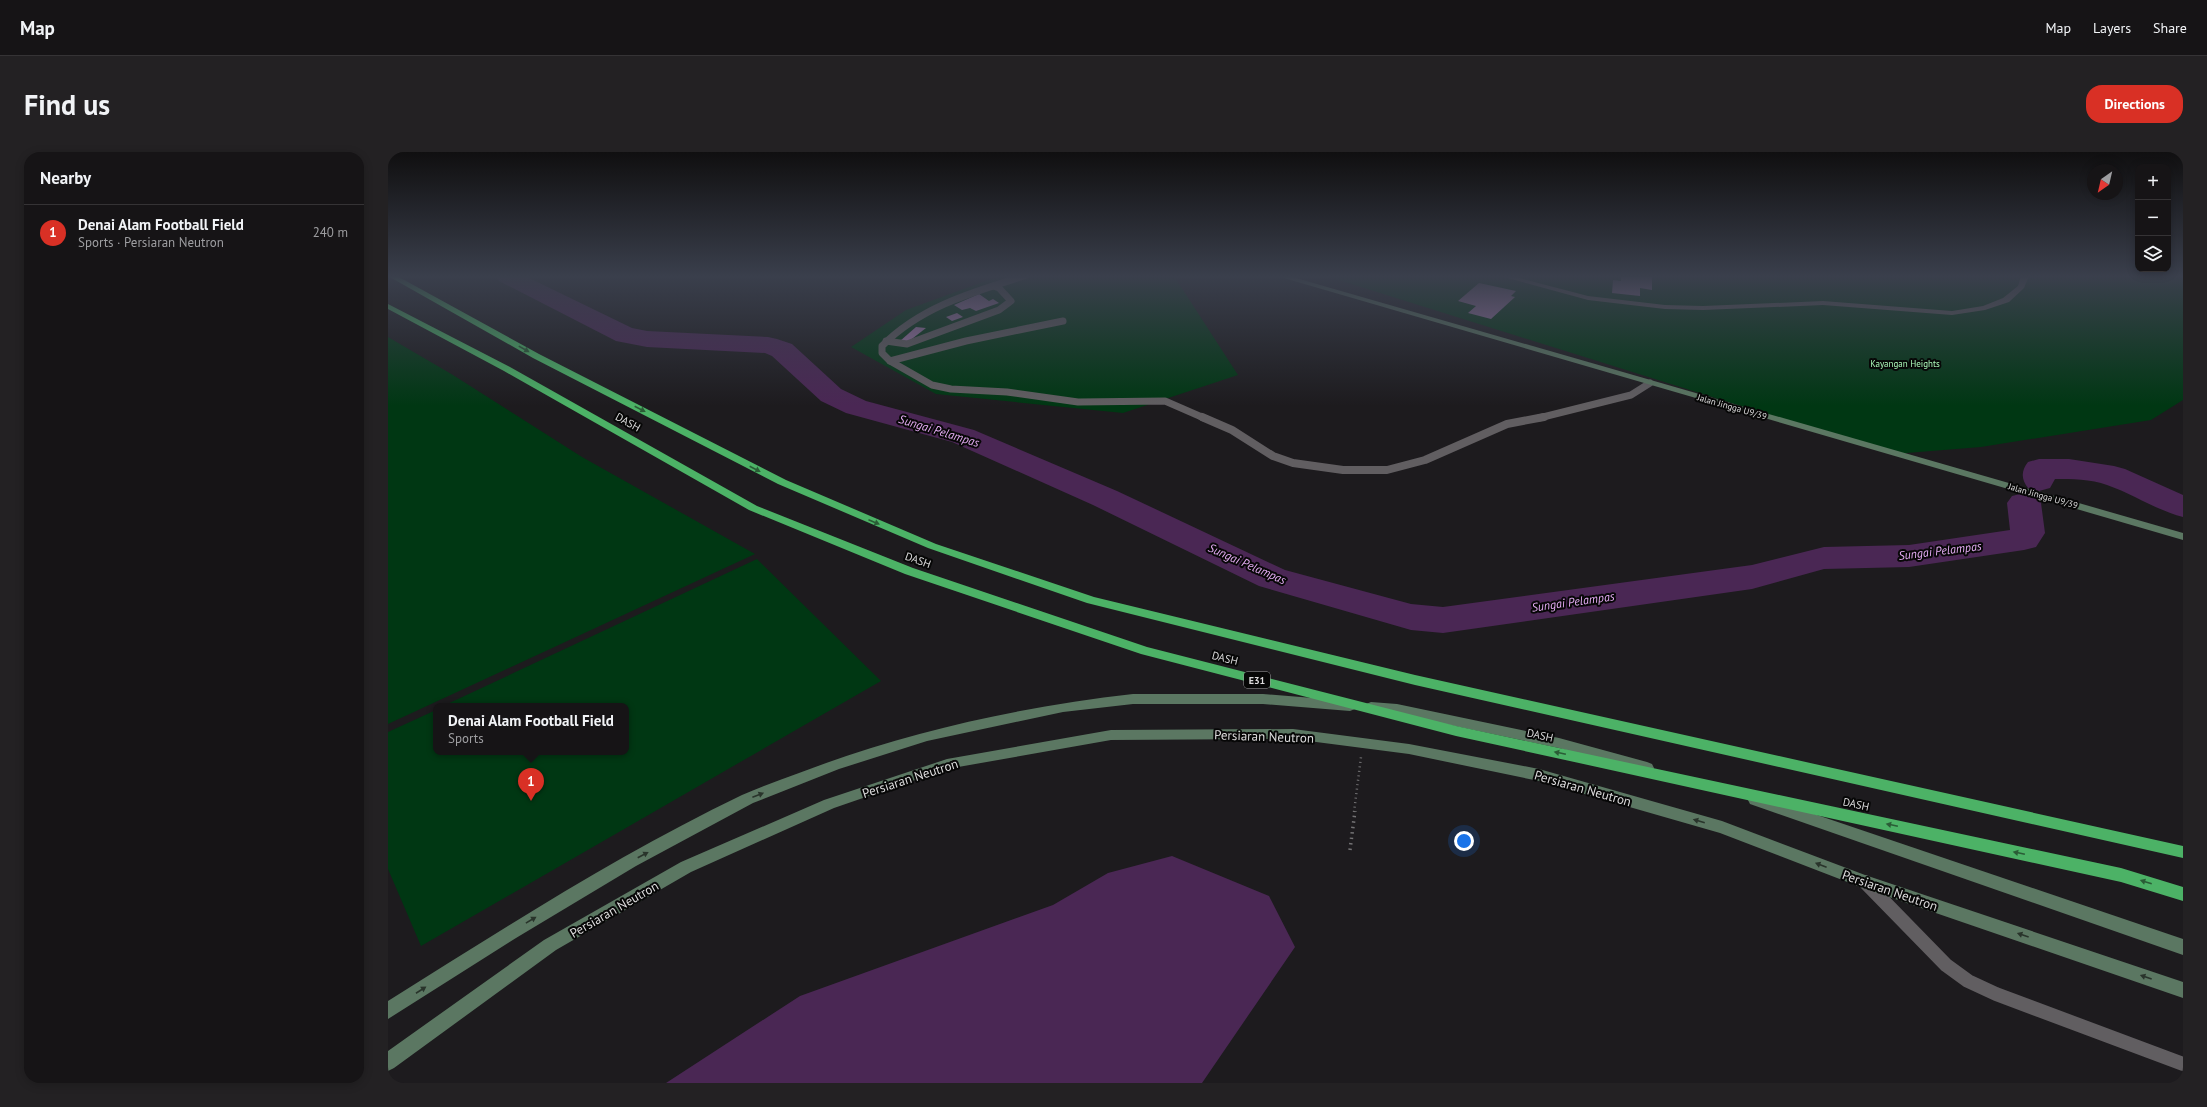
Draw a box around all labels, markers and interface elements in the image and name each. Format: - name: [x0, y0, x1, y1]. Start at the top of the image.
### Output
- text: Map: [20, 16, 55, 40]
- text: Map: [2045, 19, 2071, 37]
- text: Layers: [2093, 19, 2131, 37]
- text: Share: [2153, 19, 2187, 37]
- button: Directions: [2086, 85, 2183, 123]
- text: Find us: [24, 86, 110, 123]
- north arrow: [2087, 164, 2123, 200]
- map controls: [2135, 164, 2171, 272]
- button: +: [2135, 164, 2171, 200]
- text: Nearby: [40, 167, 91, 189]
- button: −: [2135, 200, 2171, 236]
- text: Denai Alam Football Field: [78, 215, 244, 234]
- text: 1: [49, 224, 57, 241]
- text: 240 m: [313, 224, 348, 241]
- text: Sports · Persiaran Neutron: [78, 234, 224, 251]
- button: layers: [2135, 236, 2171, 272]
- one-way arrow: [518, 346, 530, 353]
- park label: Kayangan Heights: [1870, 358, 1940, 369]
- street label: Jalan Jingga U9/39: [1695, 391, 1768, 422]
- one-way arrow: [634, 406, 645, 412]
- street label: DASH: [613, 409, 643, 435]
- water label: Sungai Pelampas: [897, 411, 982, 450]
- one-way arrow: [750, 465, 761, 472]
- street label: Jalan Jingga U9/39: [2006, 480, 2079, 511]
- one-way arrow: [868, 518, 880, 525]
- water label: Sungai Pelampas: [1898, 538, 1983, 563]
- water label: Sungai Pelampas: [1206, 540, 1289, 587]
- street label: DASH: [903, 549, 933, 571]
- water label: Sungai Pelampas: [1531, 588, 1616, 615]
- street label: DASH: [1210, 648, 1240, 668]
- road number: E31: [1244, 672, 1270, 688]
- popup: [433, 703, 629, 755]
- text: Denai Alam Football Field: [448, 711, 614, 730]
- street label: DASH: [1526, 725, 1554, 745]
- street label: Persiaran Neutron: [1214, 726, 1314, 747]
- text: Sports: [448, 730, 484, 747]
- one-way arrow: [1554, 750, 1566, 756]
- street label: Persiaran Neutron: [860, 755, 960, 802]
- street label: Persiaran Neutron: [1532, 767, 1633, 810]
- pin: 1: [518, 768, 544, 801]
- one-way arrow: [753, 791, 765, 797]
- street label: DASH: [1842, 794, 1870, 814]
- one-way arrow: [1693, 818, 1705, 824]
- one-way arrow: [1886, 822, 1898, 828]
- your location: [1454, 831, 1474, 851]
- one-way arrow: [2013, 849, 2025, 855]
- one-way arrow: [637, 852, 649, 858]
- one-way arrow: [1815, 861, 1827, 867]
- street label: Persiaran Neutron: [1840, 866, 1940, 915]
- street label: Persiaran Neutron: [567, 877, 662, 942]
- one-way arrow: [2139, 879, 2151, 885]
- one-way arrow: [525, 917, 537, 924]
- one-way arrow: [2017, 932, 2029, 938]
- one-way arrow: [2140, 974, 2152, 980]
- one-way arrow: [416, 986, 426, 994]

